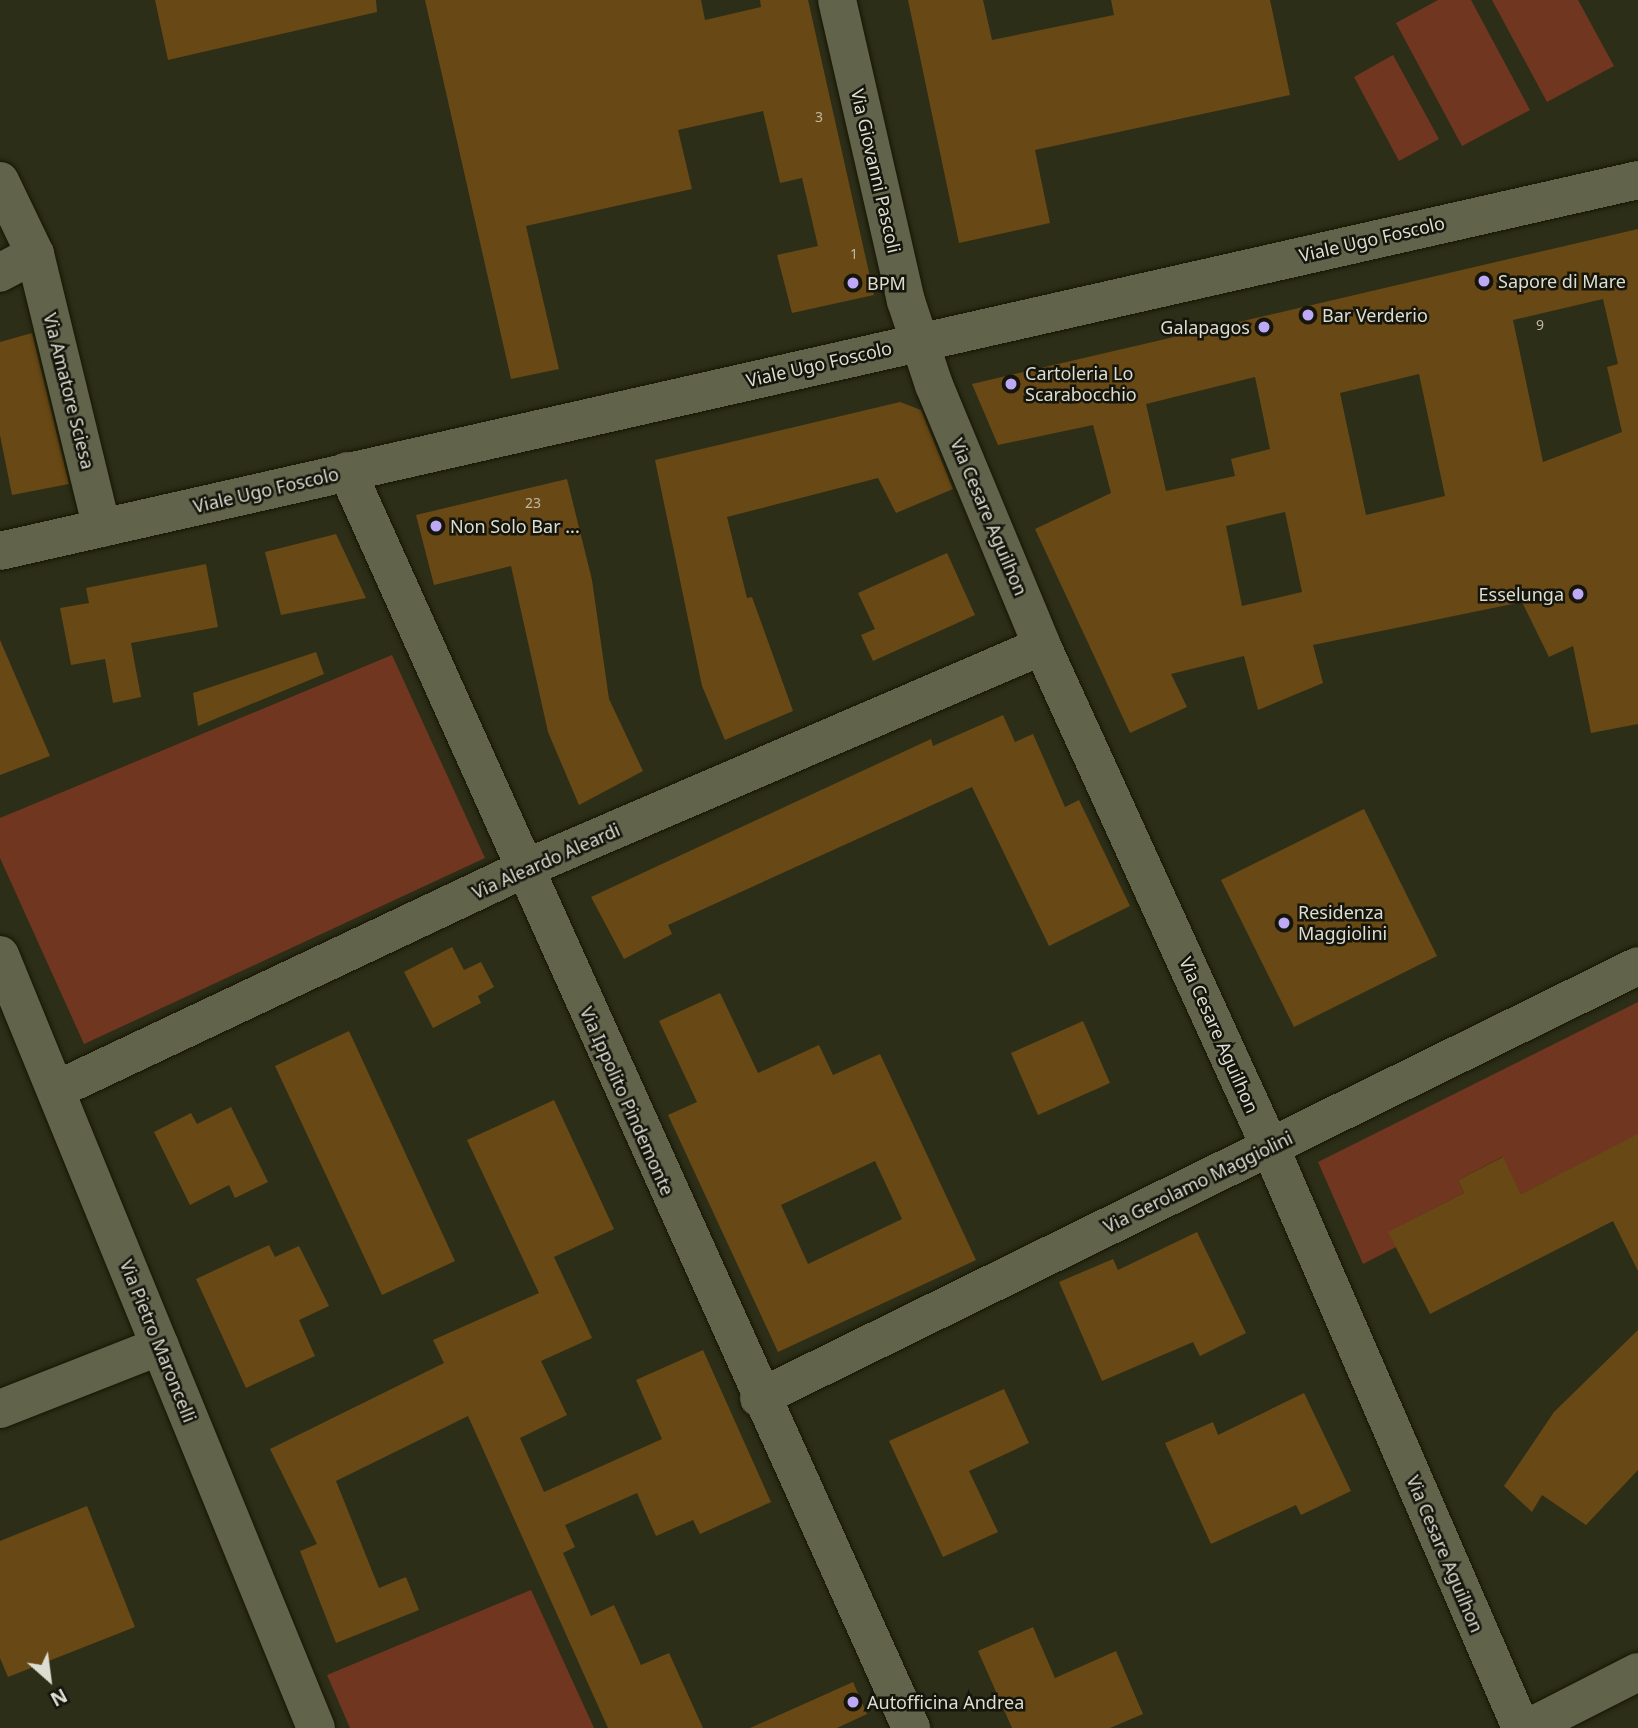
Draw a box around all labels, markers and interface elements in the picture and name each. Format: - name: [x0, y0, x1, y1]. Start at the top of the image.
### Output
- street label: Via Giovanni Pascoli: [847, 87, 905, 255]
- house number: 3: [815, 109, 823, 125]
- street label: Viale Ugo Foscolo: [1297, 212, 1447, 266]
- house number: 1: [850, 246, 858, 262]
- place label: Sapore di Mare: [1498, 270, 1626, 292]
- place label: BPM: [867, 272, 906, 294]
- marker: Sapore di Mare: [1476, 273, 1492, 289]
- marker: BPM: [845, 275, 861, 291]
- place label: Bar Verderio: [1322, 304, 1428, 326]
- marker: Bar Verderio: [1300, 307, 1316, 323]
- street label: Via Amatore Sciesa: [39, 311, 99, 471]
- place label: Galapagos: [1160, 316, 1250, 338]
- house number: 9: [1536, 317, 1544, 333]
- marker: Galapagos: [1256, 319, 1272, 335]
- street label: Viale Ugo Foscolo: [744, 337, 894, 391]
- place label: Cartoleria Lo Scarabocchio: [1025, 363, 1137, 406]
- marker: Cartoleria Lo Scarabocchio: [1003, 376, 1019, 392]
- street label: Via Cesare Aguilhon: [946, 435, 1032, 599]
- street label: Viale Ugo Foscolo: [191, 463, 341, 517]
- house number: 23: [525, 495, 541, 511]
- place label: Non Solo Bar ...: [450, 515, 580, 537]
- marker: Non Solo Bar ...: [428, 518, 444, 534]
- place label: Esselunga: [1479, 583, 1564, 605]
- marker: Esselunga: [1570, 586, 1586, 602]
- street label: Via Aleardo Aleardi: [469, 819, 623, 903]
- place label: Residenza Maggiolini: [1298, 902, 1387, 944]
- marker: Residenza Maggiolini: [1276, 915, 1292, 931]
- street label: Via Cesare Aguilhon: [1175, 954, 1263, 1116]
- street label: Via Ippolito Pindemonte: [576, 1003, 678, 1199]
- street label: Via Gerolamo Maggiolini: [1100, 1127, 1296, 1237]
- street label: Via Pietro Maroncelli: [116, 1257, 200, 1425]
- street label: Via Cesare Aguilhon: [1402, 1472, 1488, 1636]
- north arrow: [14, 1644, 84, 1714]
- text: N: [46, 1682, 72, 1713]
- place label: Autofficina Andrea: [867, 1691, 1024, 1713]
- marker: Autofficina Andrea: [845, 1694, 861, 1710]

